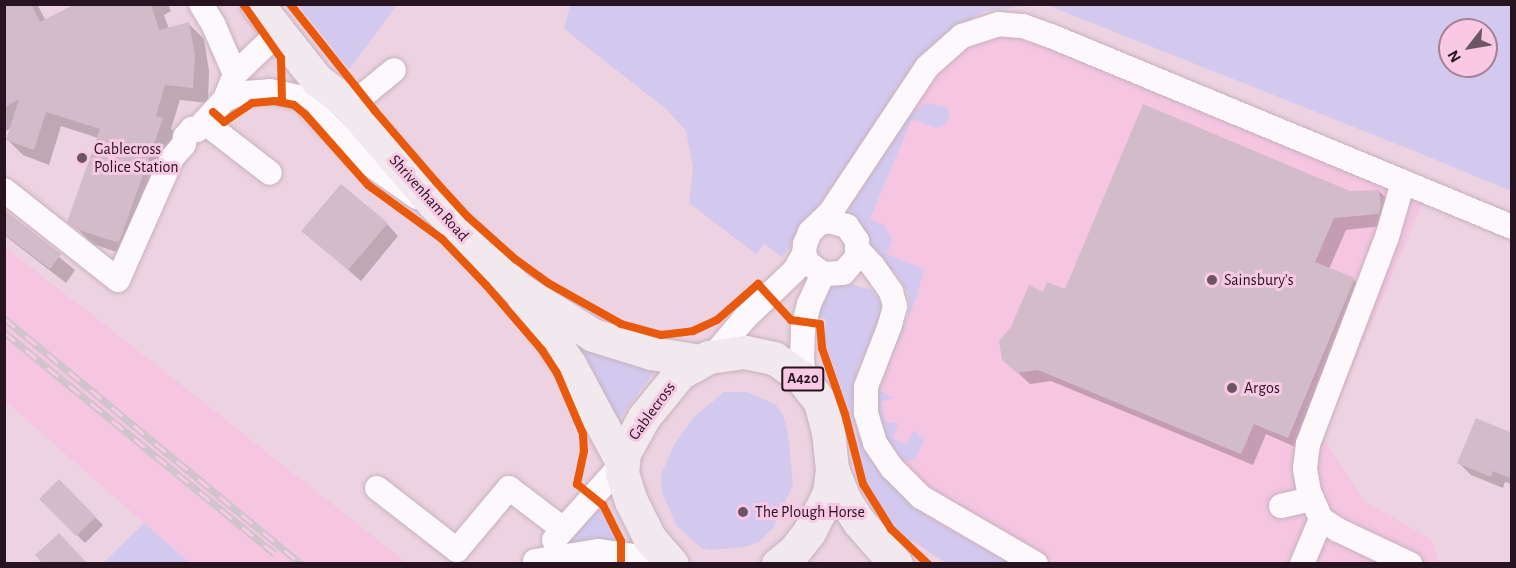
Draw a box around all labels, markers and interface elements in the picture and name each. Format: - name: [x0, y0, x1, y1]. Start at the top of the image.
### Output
- north arrow: [1438, 18, 1498, 78]
- text: N: [1445, 47, 1464, 65]
- place label: Gablecross Police Station: [94, 139, 178, 177]
- marker: Gablecross Police Station: [75, 151, 89, 165]
- street label: Shrivenham Road: [385, 151, 473, 245]
- place label: Sainsbury's: [1224, 270, 1294, 290]
- marker: Sainsbury's: [1205, 273, 1219, 287]
- road number: A420: [780, 367, 826, 391]
- street label: Gablecross: [624, 378, 680, 444]
- place label: Argos: [1244, 378, 1280, 398]
- marker: Argos: [1225, 381, 1239, 395]
- place label: The Plough Horse: [755, 502, 865, 522]
- marker: The Plough Horse: [736, 505, 750, 519]

